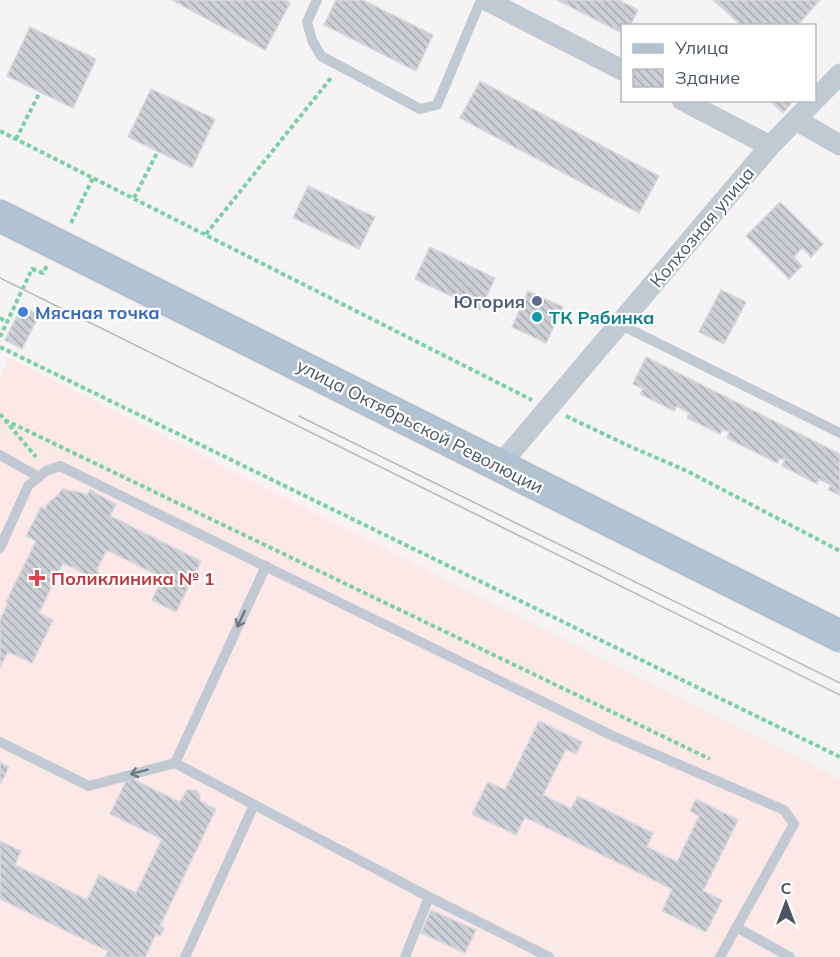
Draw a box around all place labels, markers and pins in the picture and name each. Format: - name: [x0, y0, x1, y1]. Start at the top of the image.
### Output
- place label: Югория: [454, 290, 525, 313]
- marker: Югория: [530, 294, 544, 308]
- place label: Мясная точка: [35, 301, 160, 324]
- marker: Мясная точка: [16, 305, 30, 319]
- place label: ТК Рябинка: [549, 306, 655, 329]
- marker: ТК Рябинка: [530, 310, 544, 324]
- place label: Поликлиника № 1: [51, 567, 215, 590]
- marker: Поликлиника № 1: [28, 569, 46, 587]

